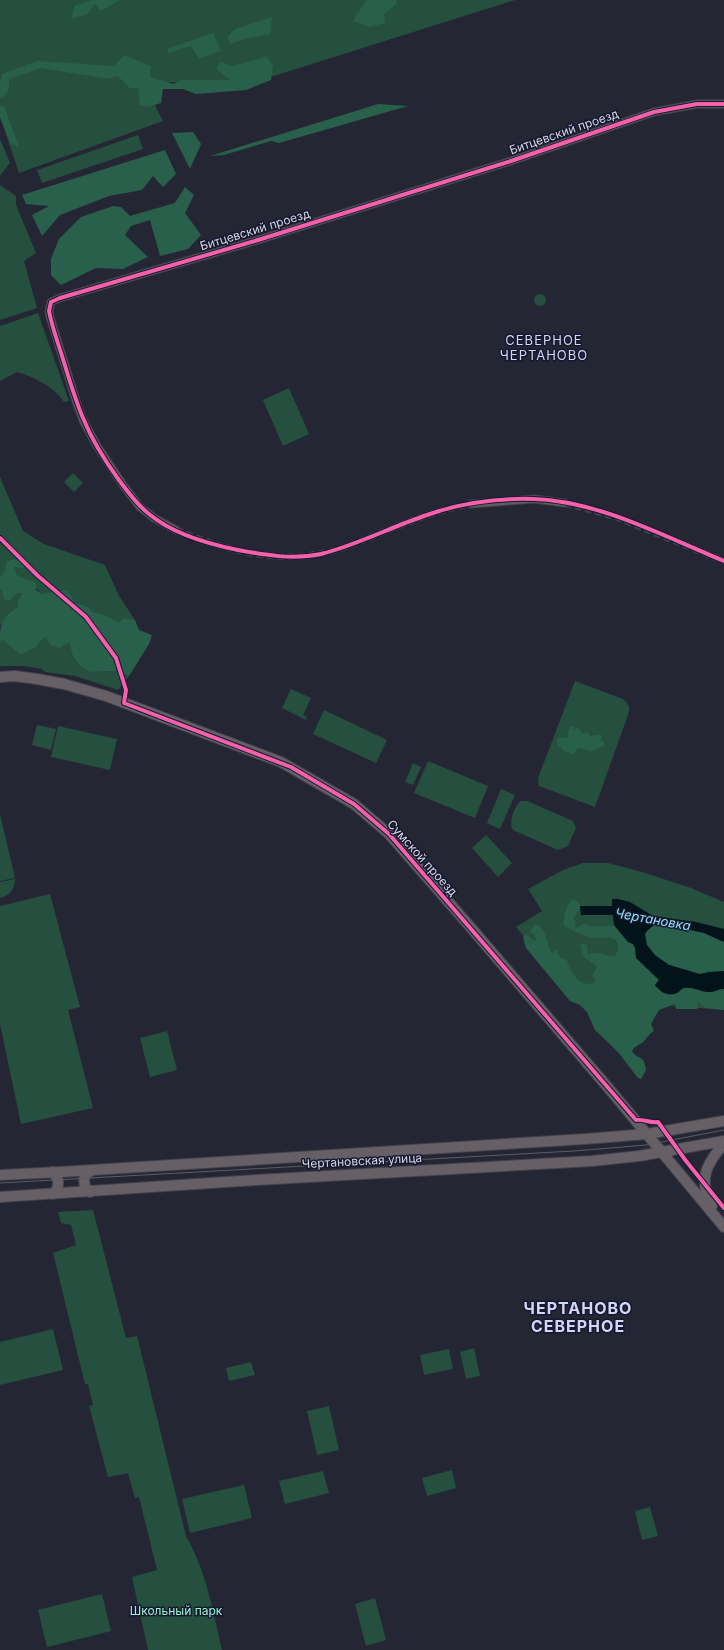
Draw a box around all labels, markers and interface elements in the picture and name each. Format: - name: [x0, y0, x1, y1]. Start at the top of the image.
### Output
- street label: Битцевский проезд: [507, 106, 621, 157]
- street label: Битцевский проезд: [198, 205, 312, 253]
- district label: СЕВЕРНОЕ ЧЕРТАНОВО: [500, 332, 588, 363]
- street label: Сумской проезд: [384, 816, 461, 899]
- water label: Чертановка: [614, 904, 692, 934]
- street label: Чертановская улица: [301, 1150, 422, 1171]
- district label: ЧЕРТАНОВО СЕВЕРНОЕ: [524, 1298, 632, 1336]
- park label: Школьный парк: [130, 1603, 223, 1618]

